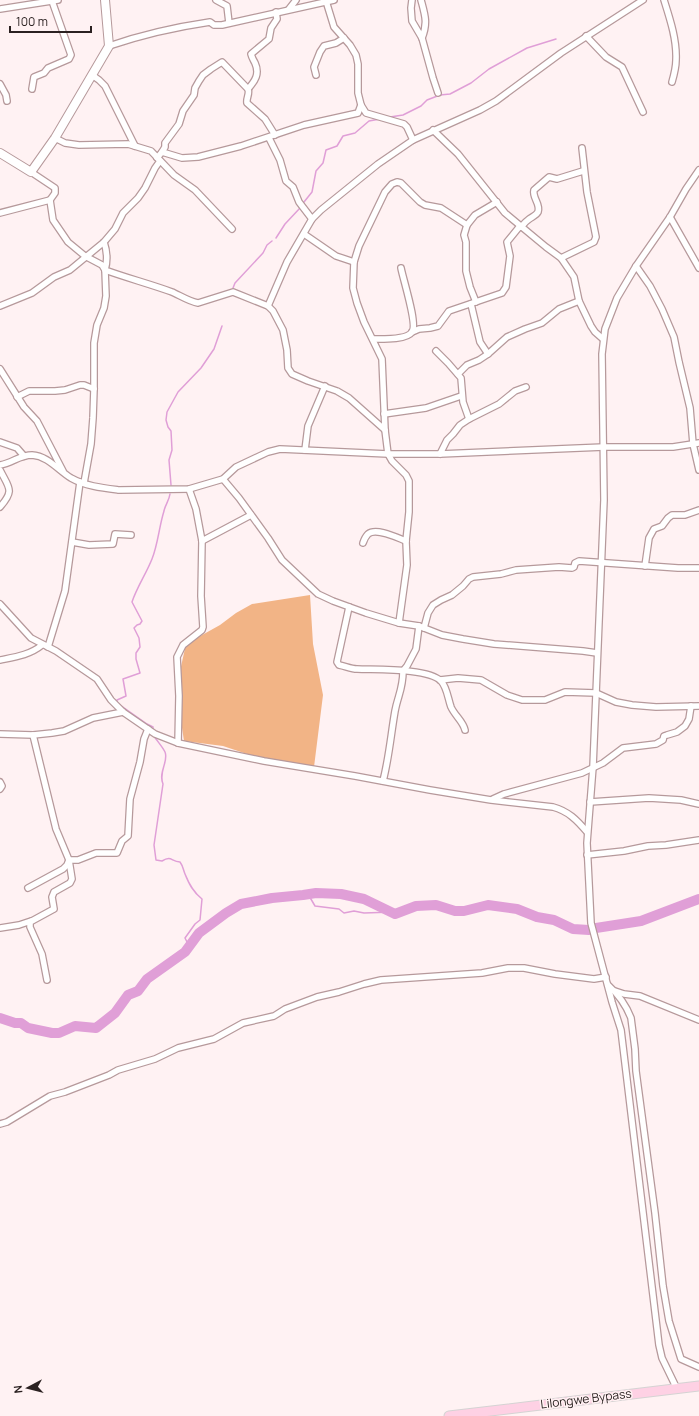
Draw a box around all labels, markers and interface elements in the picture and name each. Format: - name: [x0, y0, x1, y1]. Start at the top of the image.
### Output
- scale bar: [10, 8, 91, 34]
- text: 100 m: [16, 13, 48, 30]
- north arrow: [8, 1368, 48, 1408]
- text: N: [10, 1384, 26, 1394]
- street label: Lilongwe Bypass: [539, 1384, 632, 1413]

